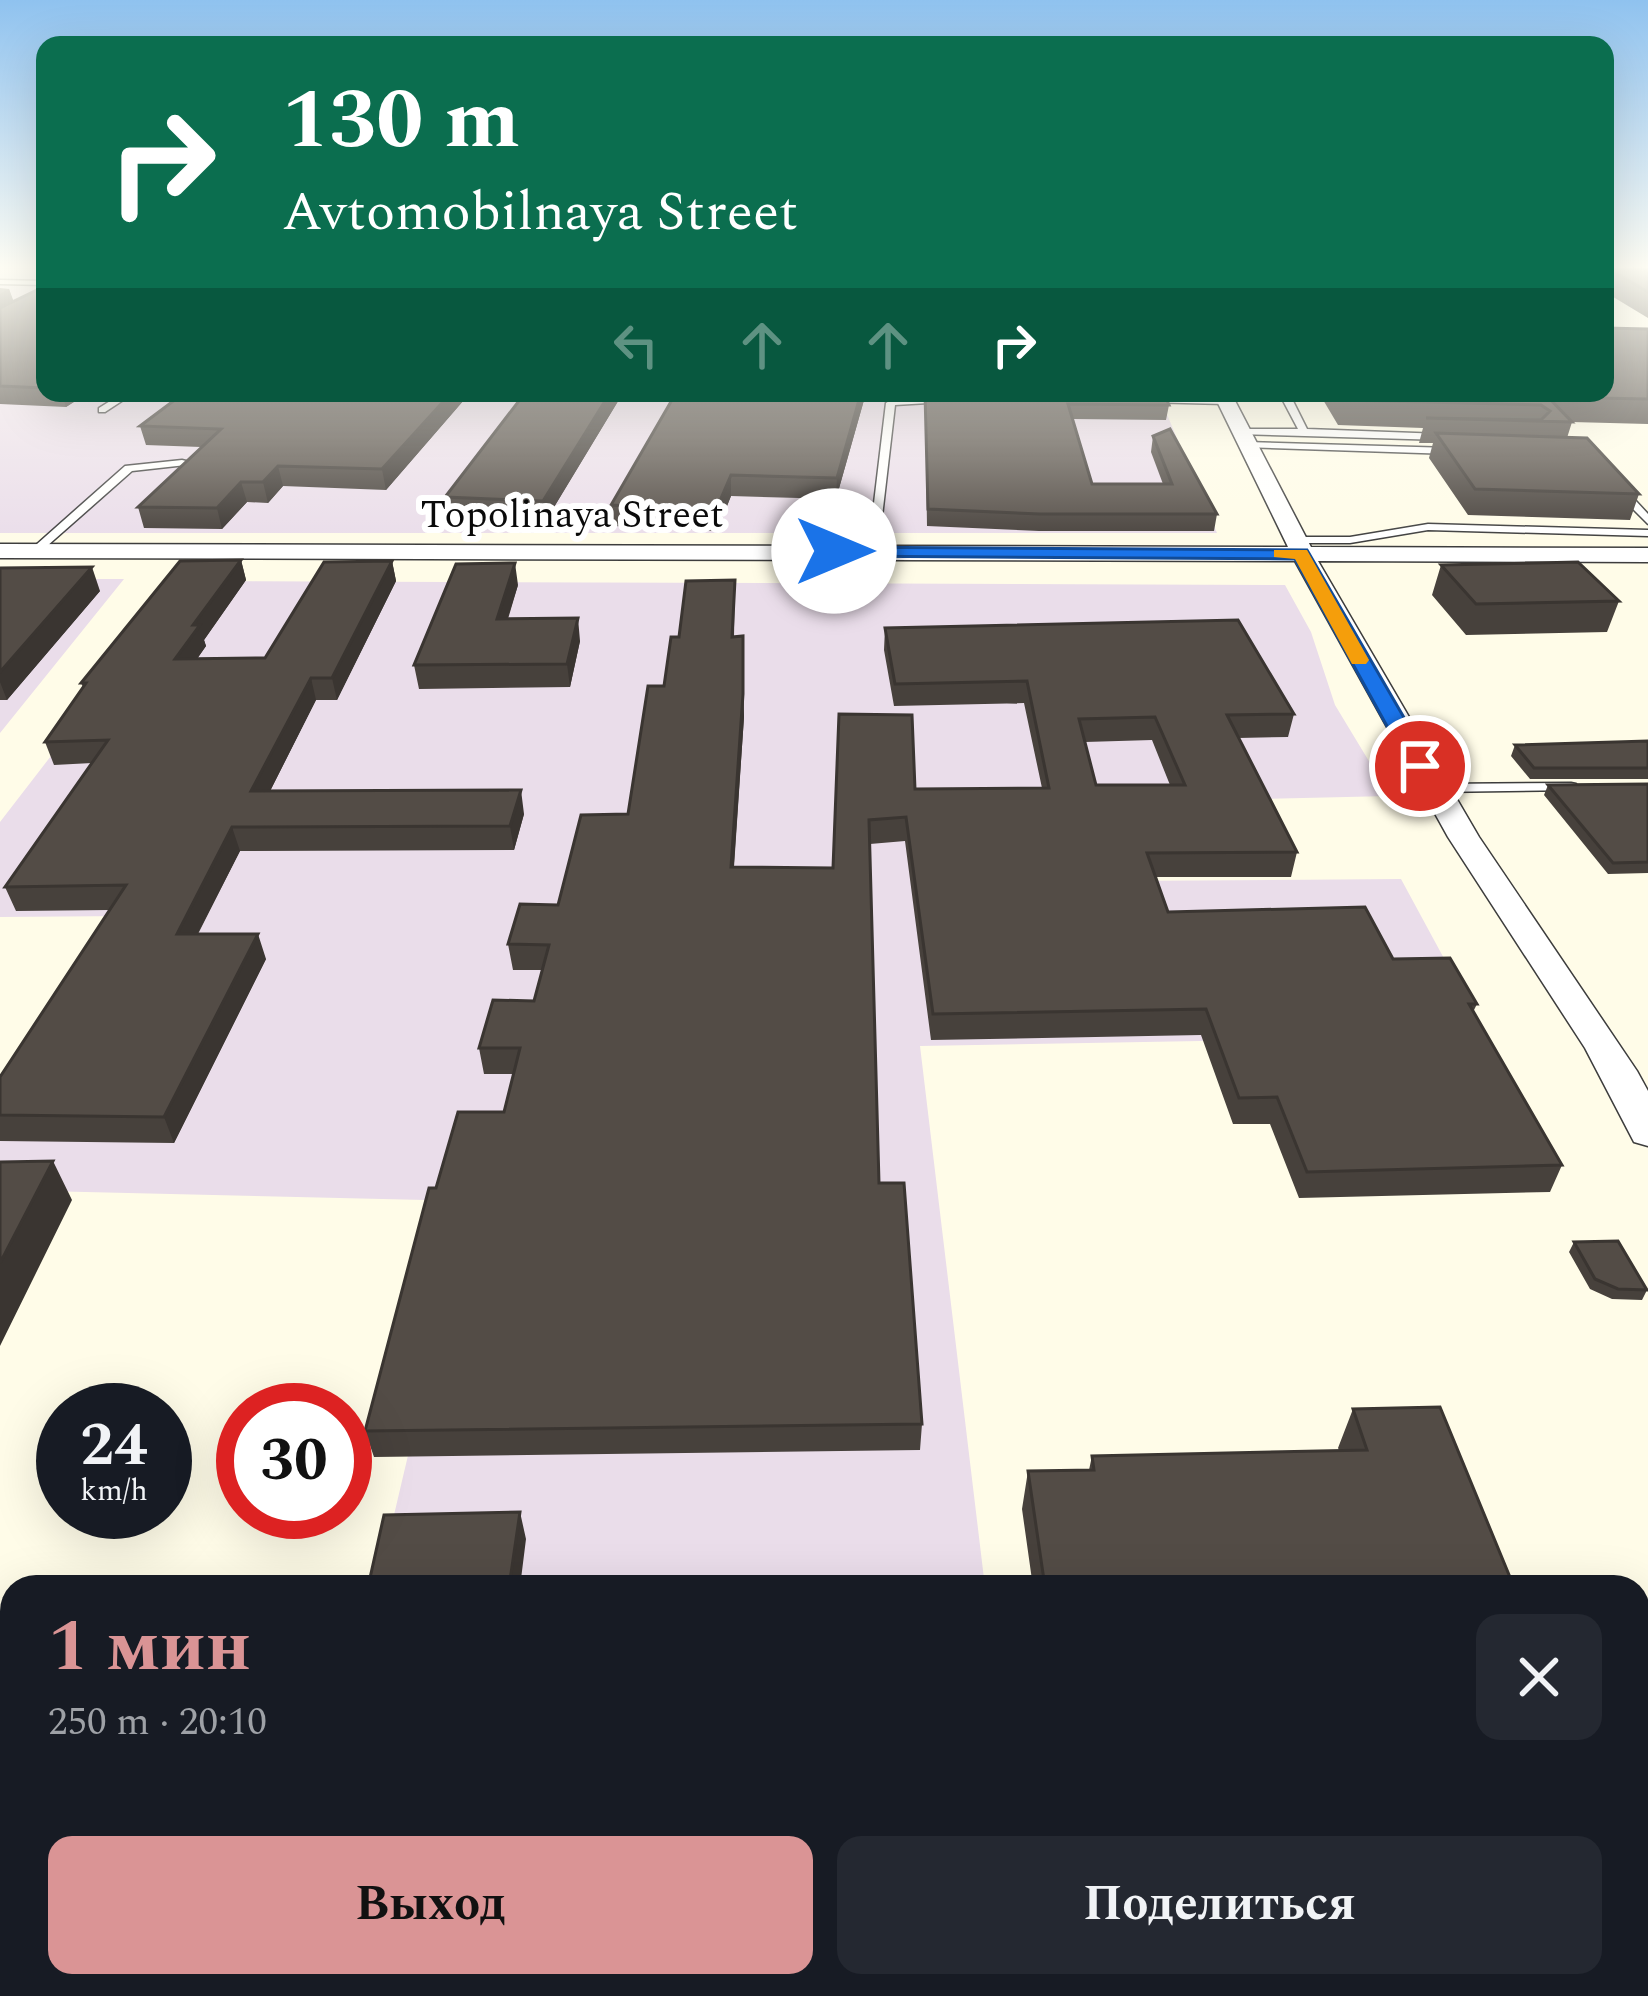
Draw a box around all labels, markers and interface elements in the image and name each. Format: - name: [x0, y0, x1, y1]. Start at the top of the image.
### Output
- text: 130 m: [282, 57, 520, 185]
- icon: right: [84, 84, 240, 240]
- text: Avtomobilnaya Street: [282, 172, 798, 254]
- icon: left: [603, 312, 669, 378]
- icon: ahead: [729, 312, 795, 378]
- icon: ahead: [855, 312, 921, 378]
- icon: right: [981, 312, 1047, 378]
- street label: Topolinaya Street: [420, 486, 724, 545]
- position arrow: [771, 488, 897, 614]
- pin: [1369, 715, 1471, 817]
- icon: arrive: [1387, 733, 1453, 799]
- speed limit sign: 30: [216, 1383, 372, 1539]
- text: 24: [80, 1400, 148, 1492]
- text: km/h: [80, 1468, 148, 1514]
- text: 1 мин: [48, 1593, 251, 1702]
- button: close: [1476, 1614, 1602, 1740]
- text: 250 m · 20:10: [48, 1693, 267, 1752]
- button: Выход: [48, 1836, 813, 1974]
- button: Поделиться: [837, 1836, 1602, 1974]

